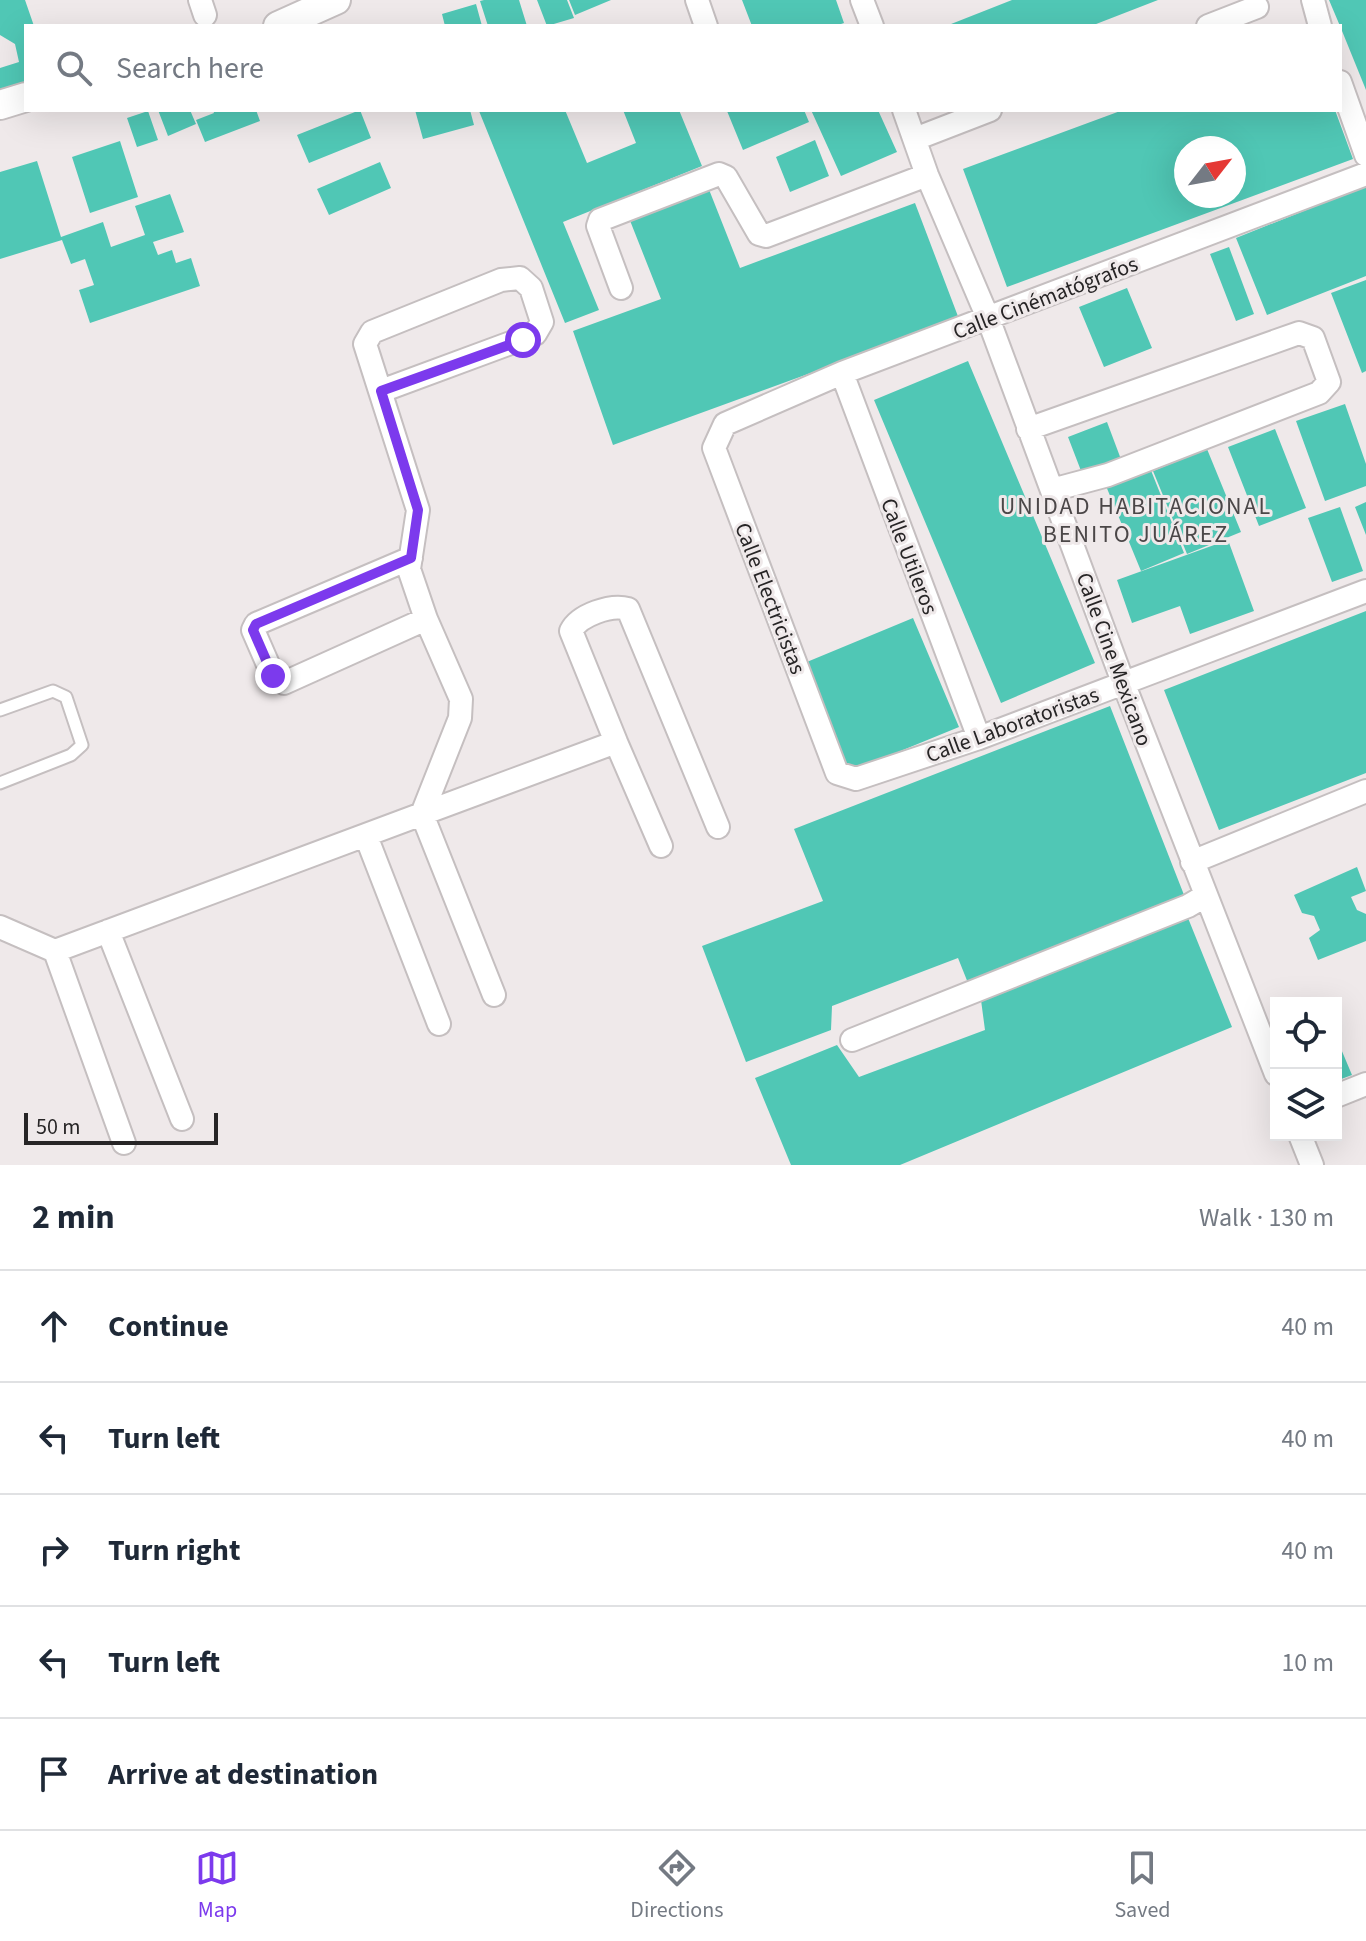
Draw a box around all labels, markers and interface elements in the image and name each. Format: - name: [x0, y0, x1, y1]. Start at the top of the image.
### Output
- search box: [24, 24, 1342, 112]
- icon: search: [52, 46, 96, 90]
- text: Search here: [116, 47, 264, 90]
- north arrow: [1174, 136, 1246, 208]
- street label: Calle Cinématógrafos: [948, 248, 1142, 348]
- route start: [505, 322, 541, 358]
- district label: UNIDAD HABITACIONAL BENITO JUÁREZ: [1000, 489, 1272, 552]
- street label: Calle Utileros: [872, 494, 946, 619]
- street label: Calle Electricistas: [726, 518, 814, 679]
- street label: Calle Cine Mexicano: [1068, 568, 1160, 750]
- route end: [255, 658, 291, 694]
- street label: Calle Laboratoristas: [921, 679, 1103, 771]
- map controls: [1270, 997, 1342, 1141]
- button: locate: [1270, 997, 1342, 1069]
- button: layers: [1270, 1069, 1342, 1141]
- scale bar: [24, 1109, 218, 1145]
- text: 50 m: [36, 1111, 81, 1143]
- text: 2 min: [32, 1193, 115, 1242]
- text: Walk · 130 m: [1199, 1199, 1334, 1236]
- icon: ahead: [32, 1304, 76, 1348]
- text: Continue: [108, 1305, 229, 1348]
- text: 40 m: [1281, 1308, 1334, 1345]
- icon: left: [32, 1416, 76, 1460]
- text: Turn left: [108, 1417, 220, 1460]
- text: 40 m: [1281, 1420, 1334, 1457]
- icon: right: [32, 1528, 76, 1572]
- text: Turn right: [108, 1529, 240, 1572]
- text: 40 m: [1281, 1532, 1334, 1569]
- icon: left: [32, 1640, 76, 1684]
- text: Turn left: [108, 1641, 220, 1684]
- text: 10 m: [1281, 1644, 1334, 1681]
- icon: arrive: [32, 1752, 76, 1796]
- text: Arrive at destination: [108, 1753, 378, 1796]
- tab: Map: [195, 1846, 239, 1926]
- tab: Directions: [630, 1846, 723, 1926]
- tab: Saved: [1114, 1846, 1171, 1926]

